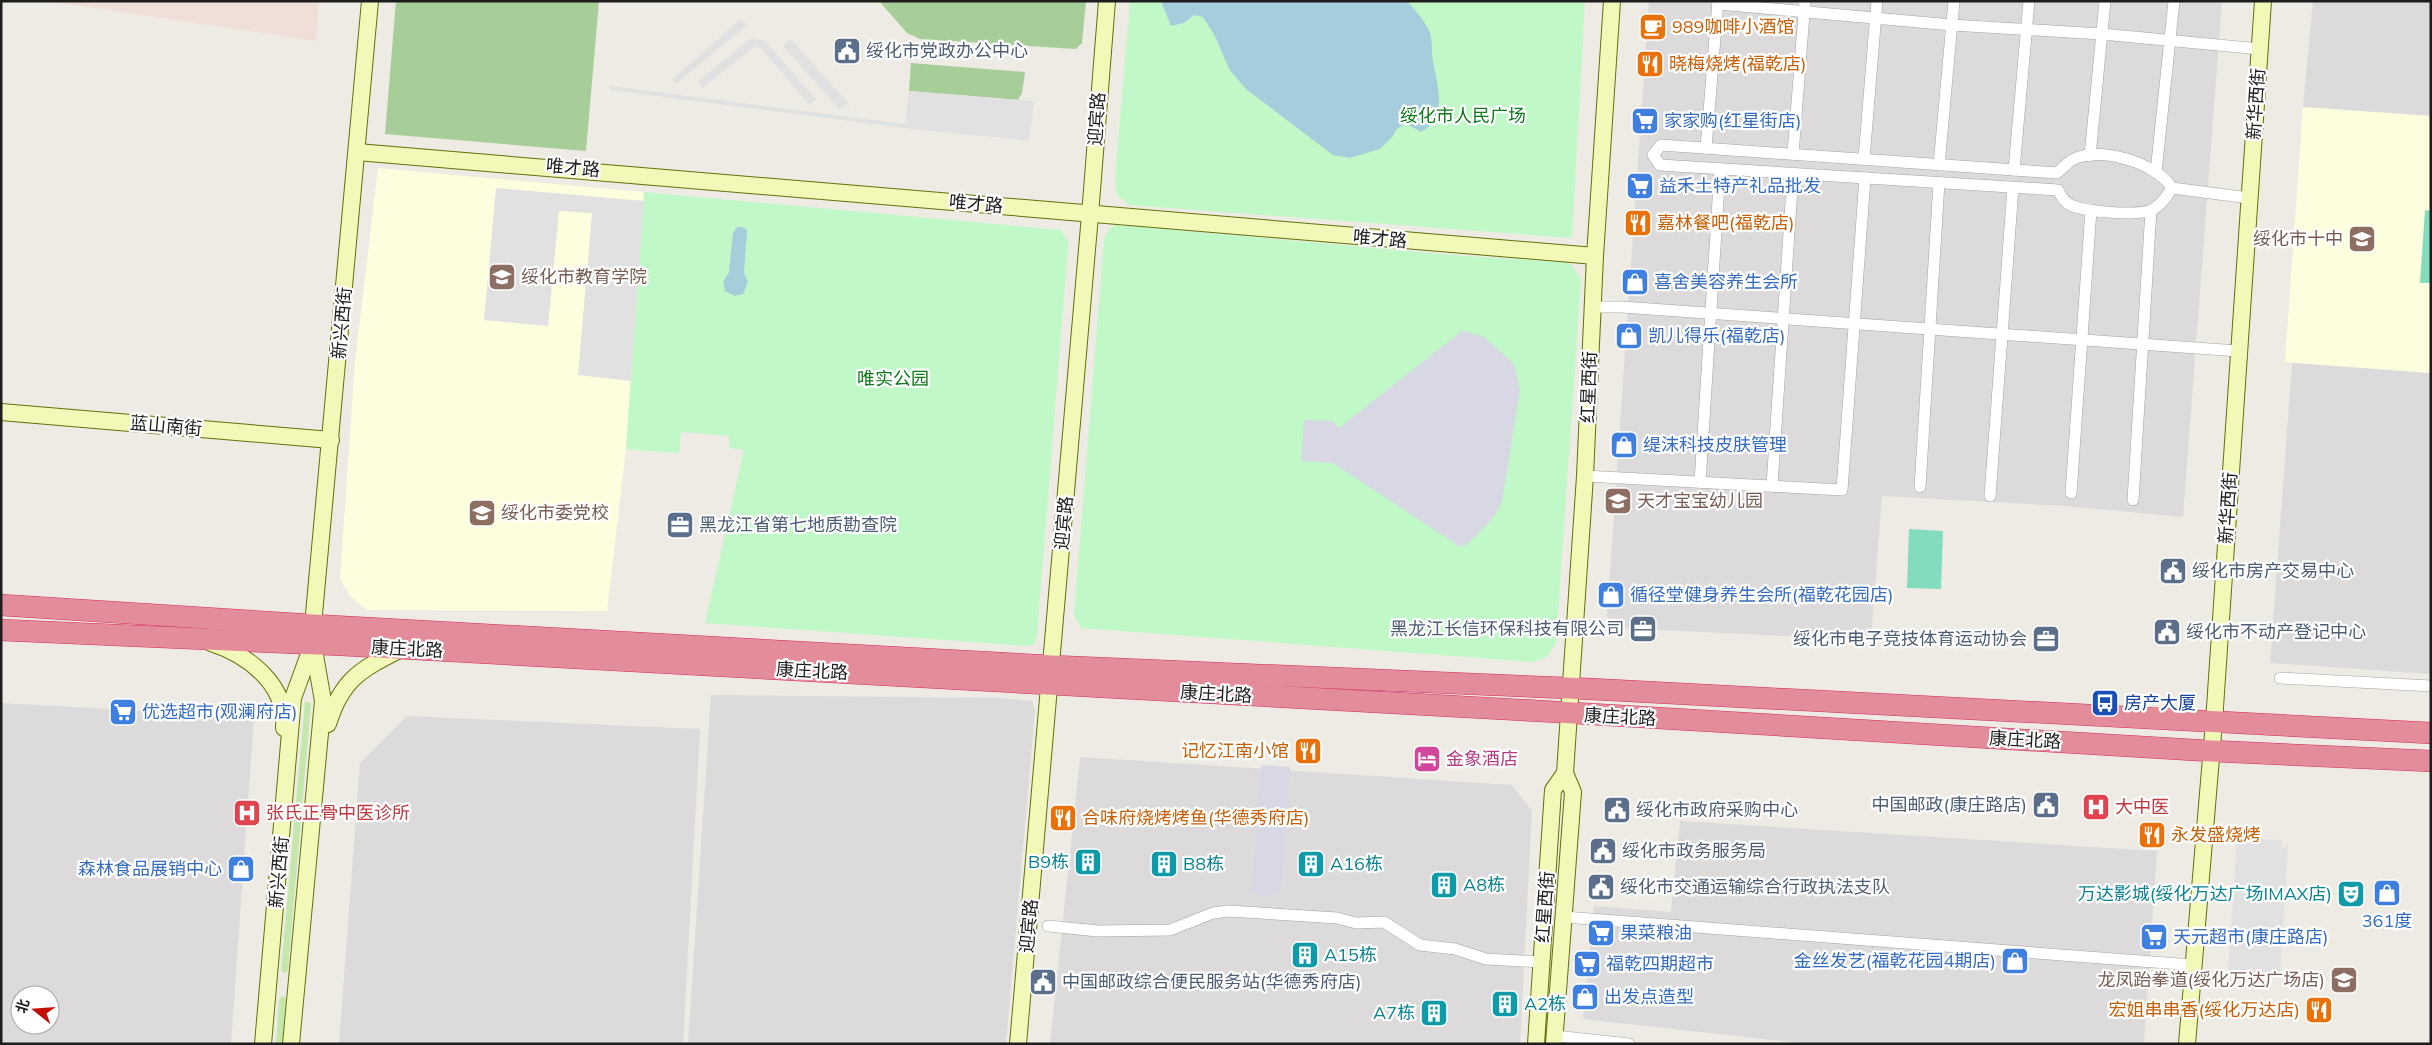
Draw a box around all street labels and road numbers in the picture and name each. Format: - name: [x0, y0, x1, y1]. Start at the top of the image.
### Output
- street label: 新华西街: [2242, 67, 2269, 141]
- street label: 迎宾路: [1083, 91, 1110, 147]
- street label: 唯才路: [545, 154, 601, 181]
- street label: 唯才路: [948, 190, 1004, 217]
- street label: 唯才路: [1352, 225, 1408, 252]
- street label: 新兴西街: [327, 286, 356, 360]
- street label: 红星西街: [1576, 351, 1601, 423]
- street label: 蓝山南街: [129, 411, 203, 440]
- street label: 新华西街: [2214, 471, 2241, 545]
- street label: 迎宾路: [1050, 495, 1077, 551]
- street label: 康庄北路: [370, 635, 444, 662]
- street label: 康庄北路: [775, 657, 849, 684]
- street label: 康庄北路: [1179, 680, 1253, 707]
- street label: 康庄北路: [1583, 703, 1657, 730]
- street label: 康庄北路: [1988, 726, 2062, 753]
- street label: 新兴西街: [264, 835, 293, 909]
- street label: 红星西街: [1531, 870, 1558, 944]
- street label: 迎宾路: [1015, 898, 1042, 954]

